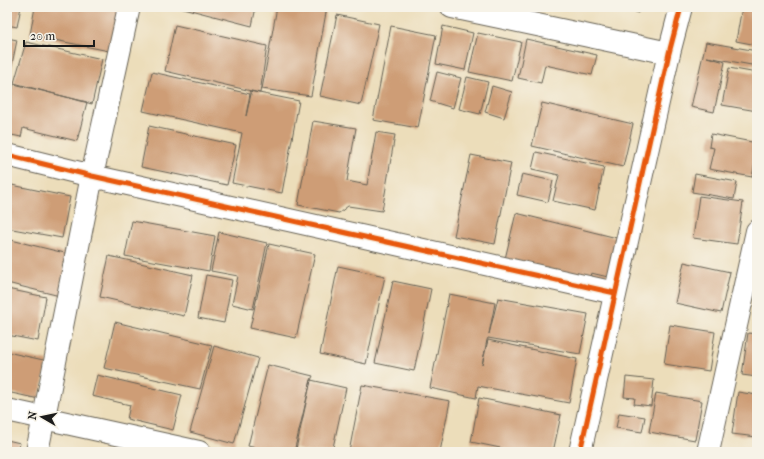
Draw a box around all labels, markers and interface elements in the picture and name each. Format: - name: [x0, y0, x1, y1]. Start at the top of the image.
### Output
- scale bar: [24, 22, 94, 48]
- text: 20 m: [30, 29, 55, 43]
- north arrow: [22, 397, 62, 437]
- text: N: [26, 410, 40, 421]

